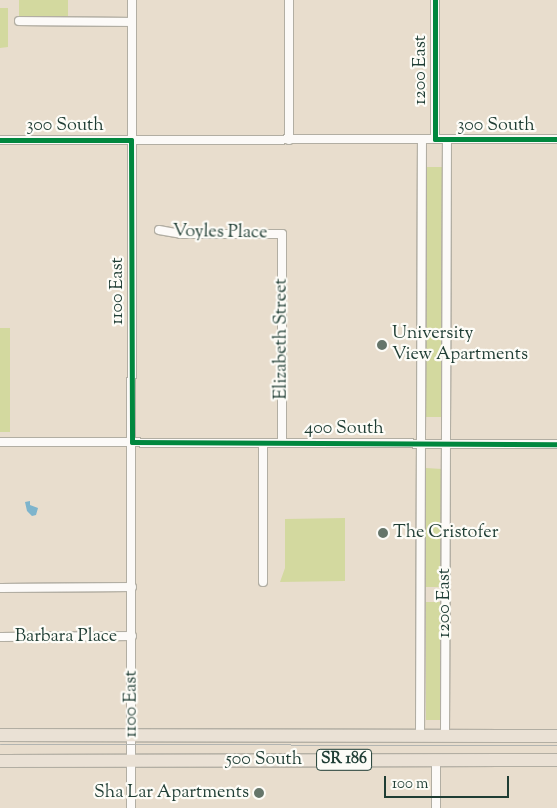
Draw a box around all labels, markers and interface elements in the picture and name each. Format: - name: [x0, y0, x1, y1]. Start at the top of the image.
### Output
- street label: 1200 East: [410, 35, 432, 105]
- street label: 300 South: [26, 115, 104, 137]
- street label: 300 South: [457, 115, 535, 137]
- street label: Voyles Place: [172, 221, 268, 245]
- street label: 1100 East: [107, 257, 129, 325]
- street label: Elizabeth Street: [271, 278, 293, 400]
- place label: University View Apartments: [392, 324, 528, 366]
- marker: University View Apartments: [376, 339, 388, 351]
- street label: 400 South: [304, 418, 384, 440]
- place label: The Cristofer: [393, 522, 498, 544]
- marker: The Cristofer: [377, 527, 389, 539]
- street label: 1200 East: [434, 568, 456, 638]
- street label: Barbara Place: [15, 626, 117, 648]
- street label: 1100 East: [121, 670, 143, 738]
- road number: SR 186: [315, 746, 373, 774]
- street label: 500 South: [226, 749, 302, 771]
- scale bar: [387, 766, 512, 798]
- text: 100 m: [392, 774, 428, 795]
- place label: Sha Lar Apartments: [94, 782, 249, 804]
- marker: Sha Lar Apartments: [253, 787, 265, 799]

